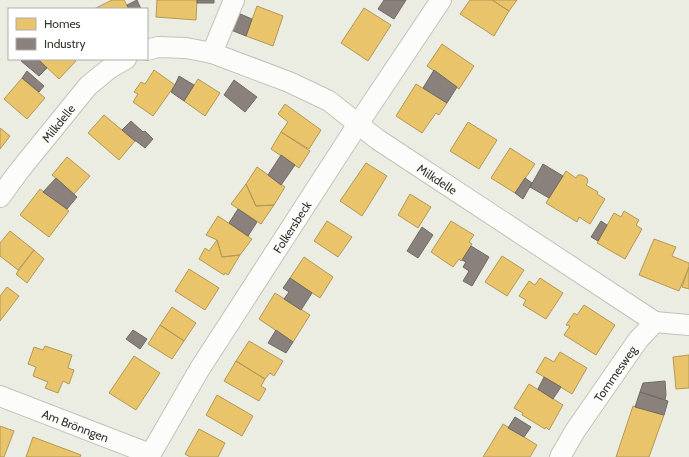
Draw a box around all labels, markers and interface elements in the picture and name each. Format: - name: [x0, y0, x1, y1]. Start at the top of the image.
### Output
- legend: [8, 8, 148, 60]
- text: Homes: [44, 16, 81, 31]
- text: Industry: [44, 36, 85, 51]
- street label: Milkdelle: [38, 101, 78, 145]
- street label: Milkdelle: [415, 160, 460, 197]
- street label: Folkersbeck: [269, 197, 314, 255]
- street label: Tommesweg: [590, 342, 640, 404]
- street label: Am Brönngen: [40, 406, 111, 445]

